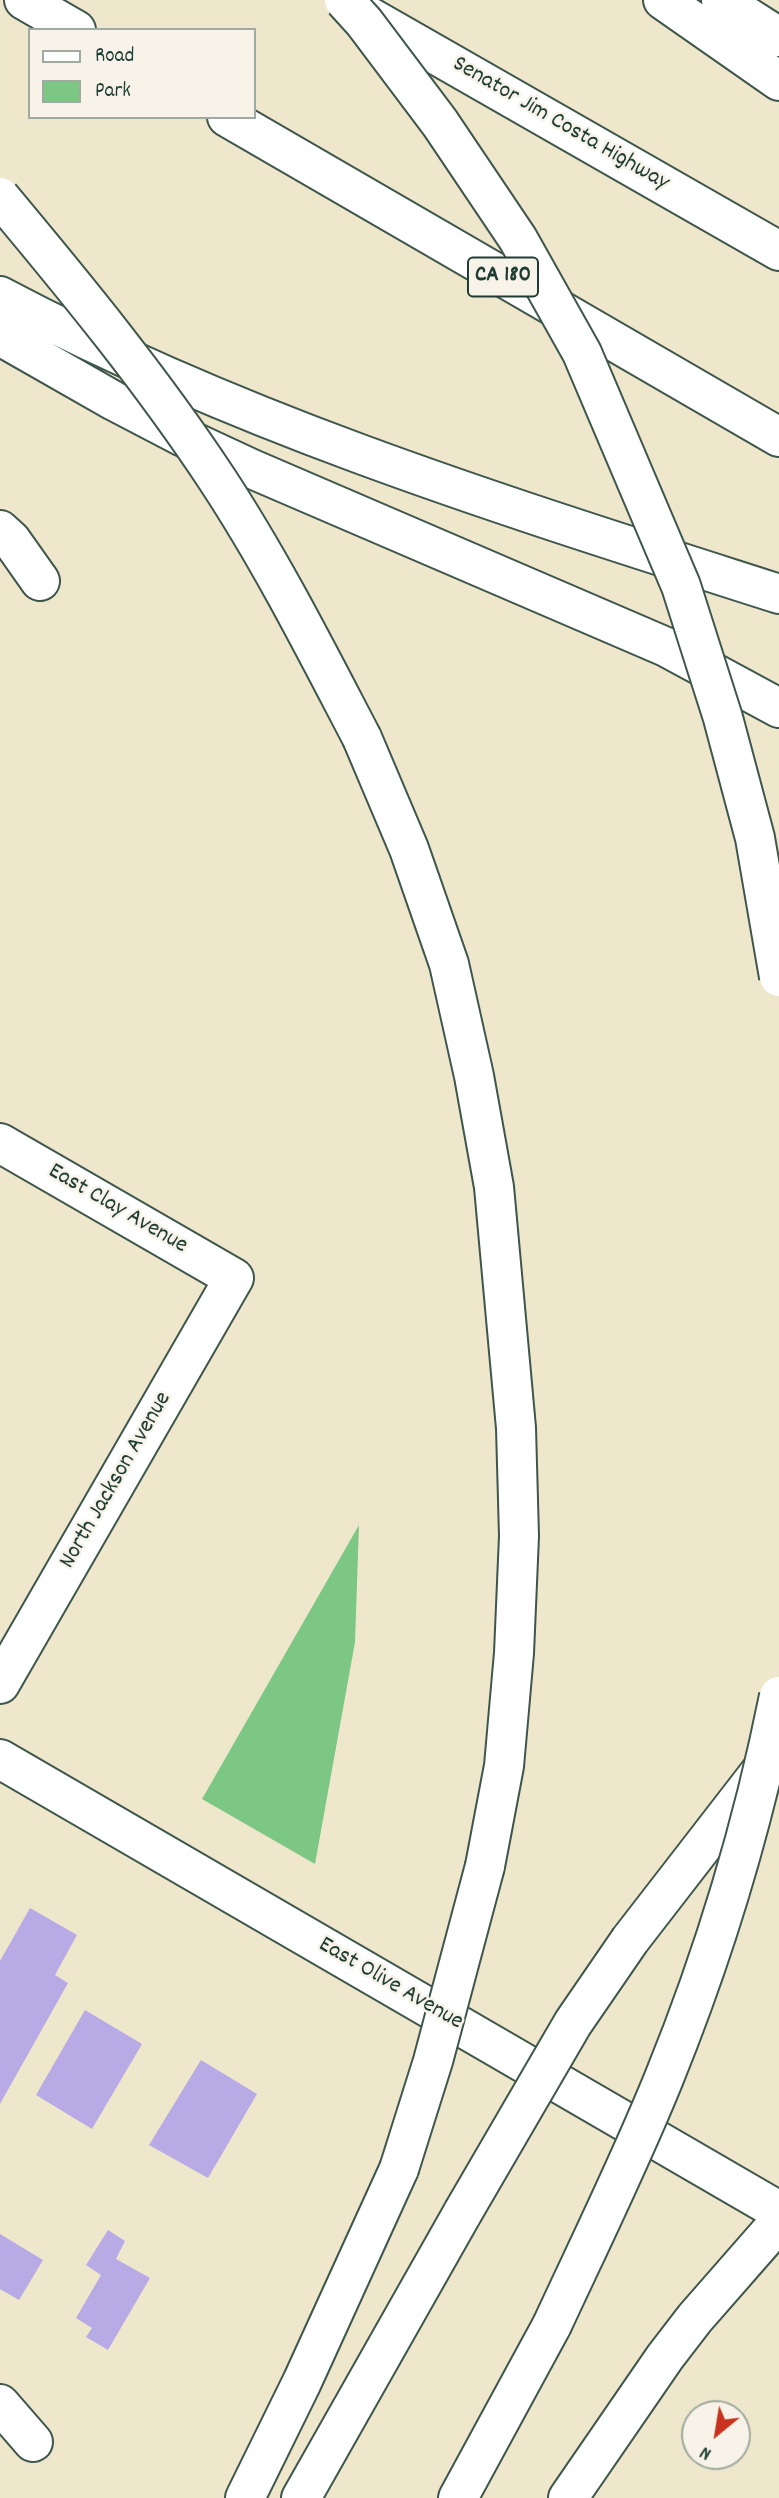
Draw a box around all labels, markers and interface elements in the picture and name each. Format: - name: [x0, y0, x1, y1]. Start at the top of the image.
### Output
- legend: [28, 28, 256, 119]
- text: Road: [95, 42, 134, 72]
- street label: Senator Jim Costa Highway: [447, 51, 673, 199]
- text: Park: [95, 77, 131, 107]
- road number: CA 180: [468, 258, 538, 296]
- street label: East Clay Avenue: [42, 1158, 192, 1262]
- street label: North Jackson Avenue: [55, 1388, 179, 1574]
- street label: East Olive Avenue: [313, 1932, 467, 2038]
- north arrow: [681, 2400, 751, 2470]
- text: N: [695, 2438, 717, 2466]

